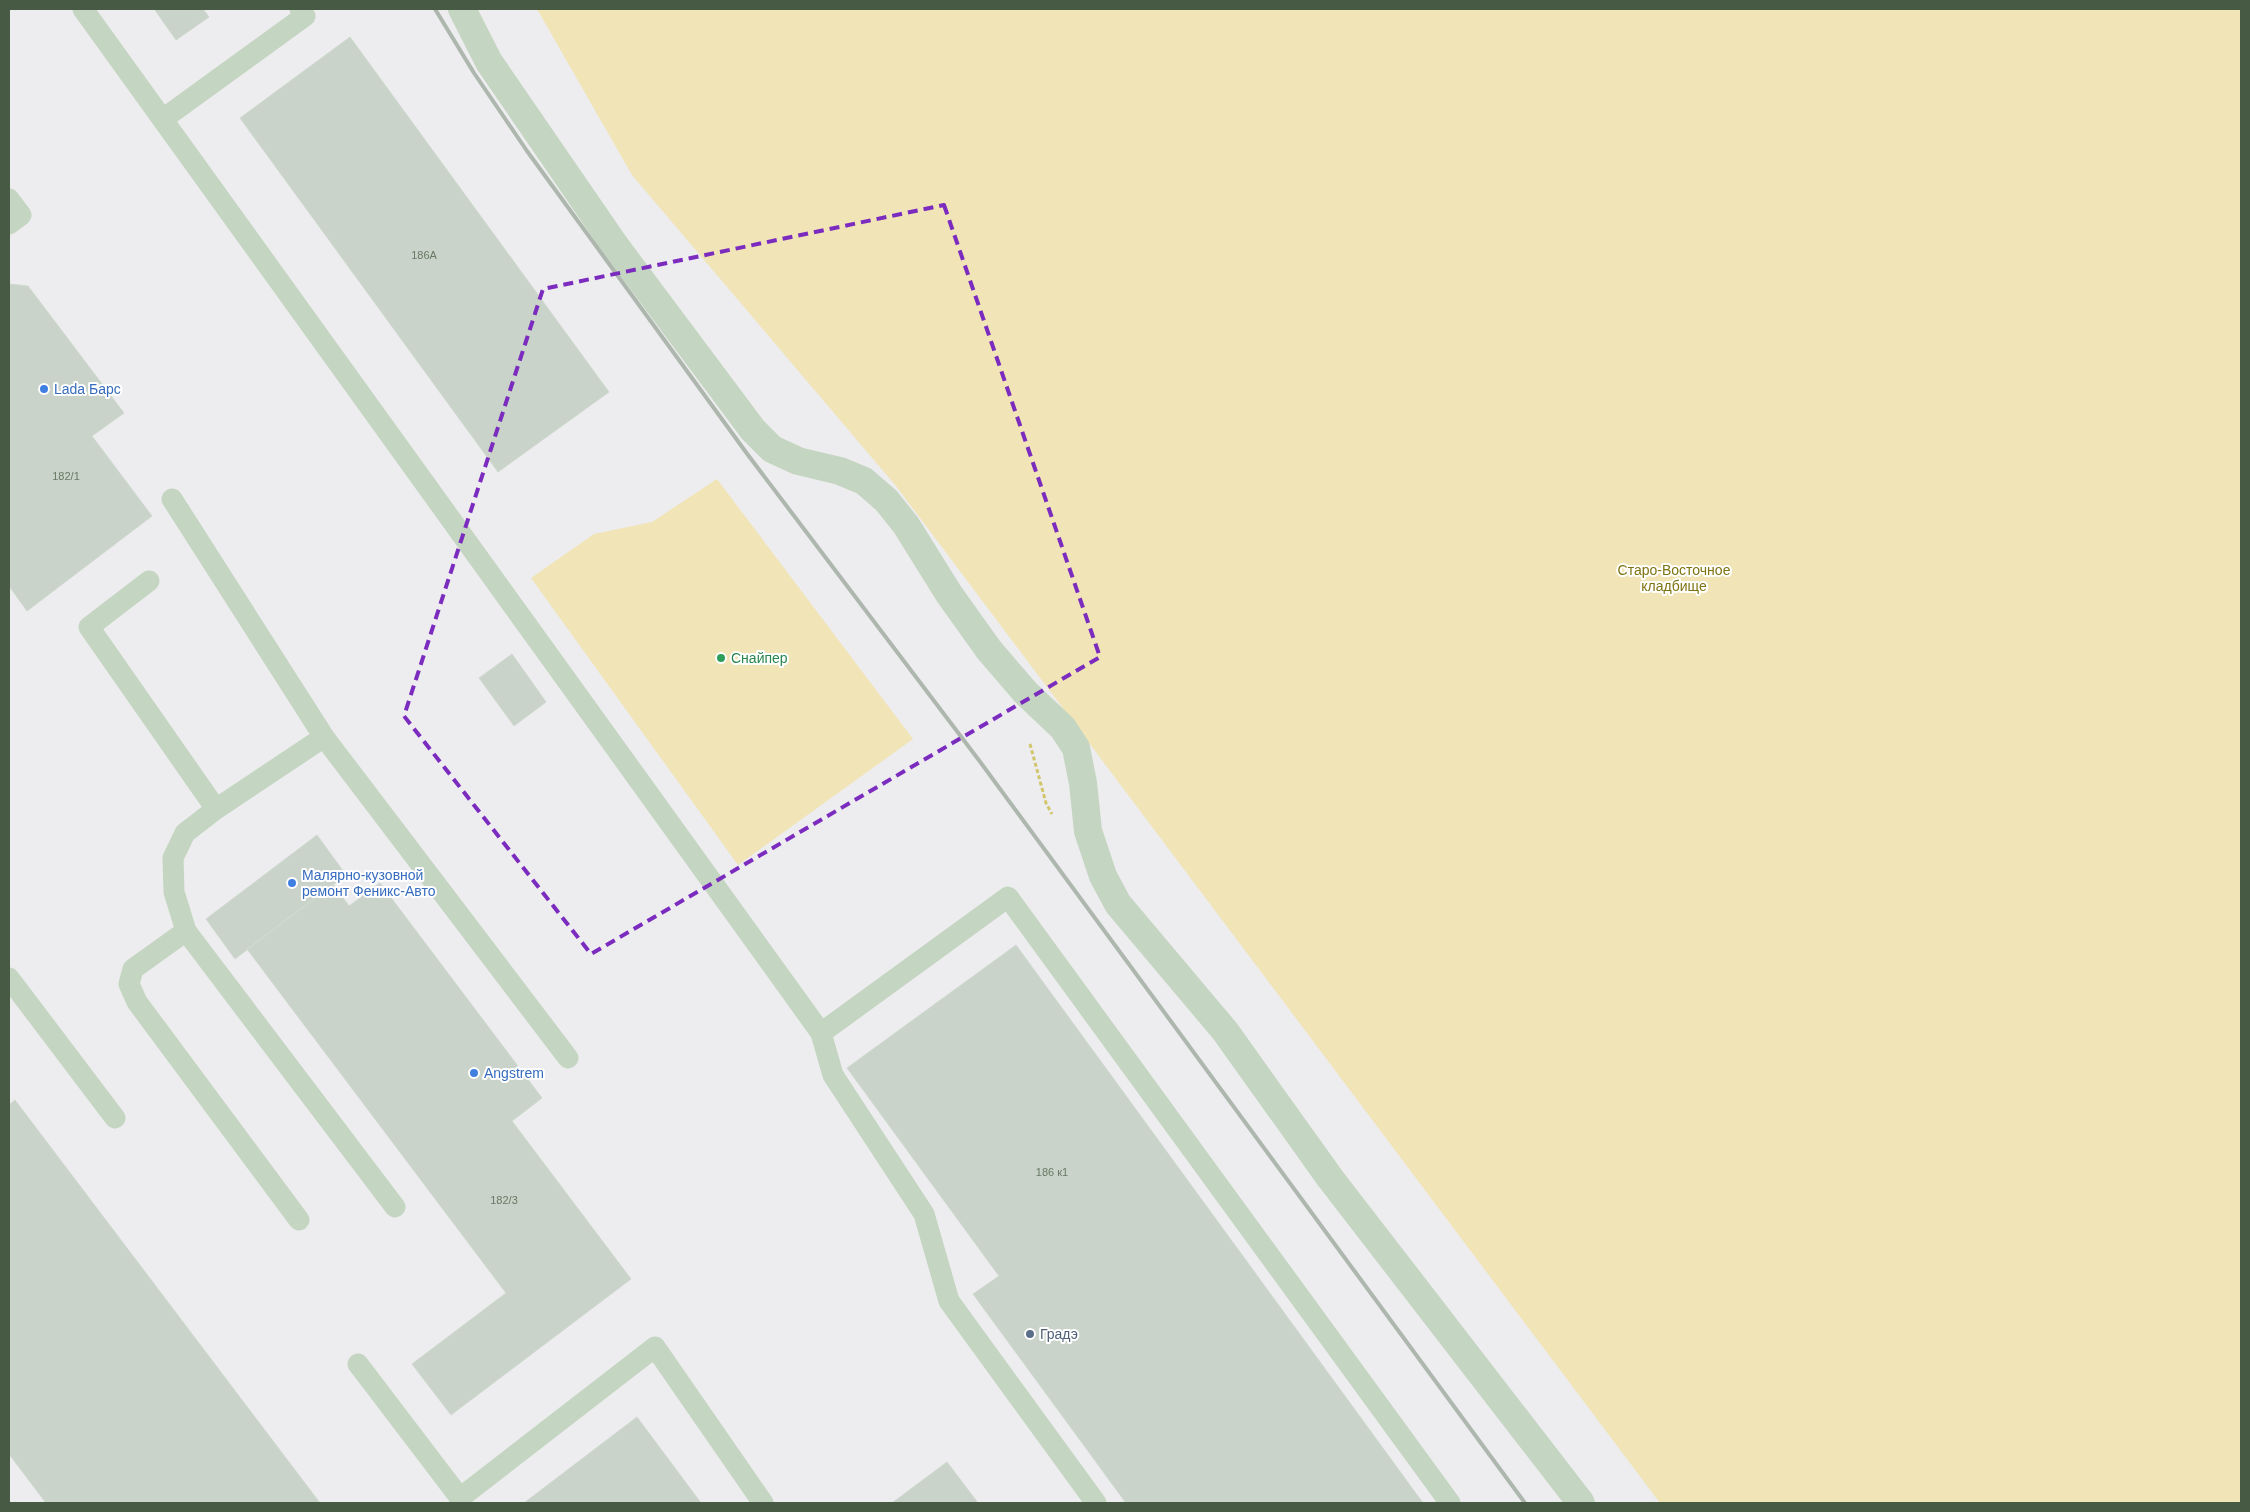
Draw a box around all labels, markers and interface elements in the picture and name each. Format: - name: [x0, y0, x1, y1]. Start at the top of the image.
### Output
- house number: 186А: [411, 249, 438, 261]
- place label: Lada Барс: [54, 381, 121, 397]
- marker: Lada Барс: [38, 383, 50, 395]
- house number: 182/1: [52, 470, 80, 482]
- park label: Старо-Восточное кладбище: [1618, 562, 1731, 594]
- place label: Снайпер: [731, 650, 788, 666]
- marker: Снайпер: [715, 652, 727, 664]
- place label: Малярно-кузовной ремонт Феникс-Авто: [302, 867, 436, 899]
- marker: Малярно-кузовной ремонт Феникс-Авто: [286, 877, 298, 889]
- place label: Angstrem: [484, 1065, 544, 1081]
- marker: Angstrem: [468, 1067, 480, 1079]
- house number: 186 к1: [1036, 1166, 1068, 1178]
- house number: 182/3: [490, 1194, 518, 1206]
- place label: Градэ: [1040, 1326, 1078, 1342]
- marker: Градэ: [1024, 1328, 1036, 1340]

